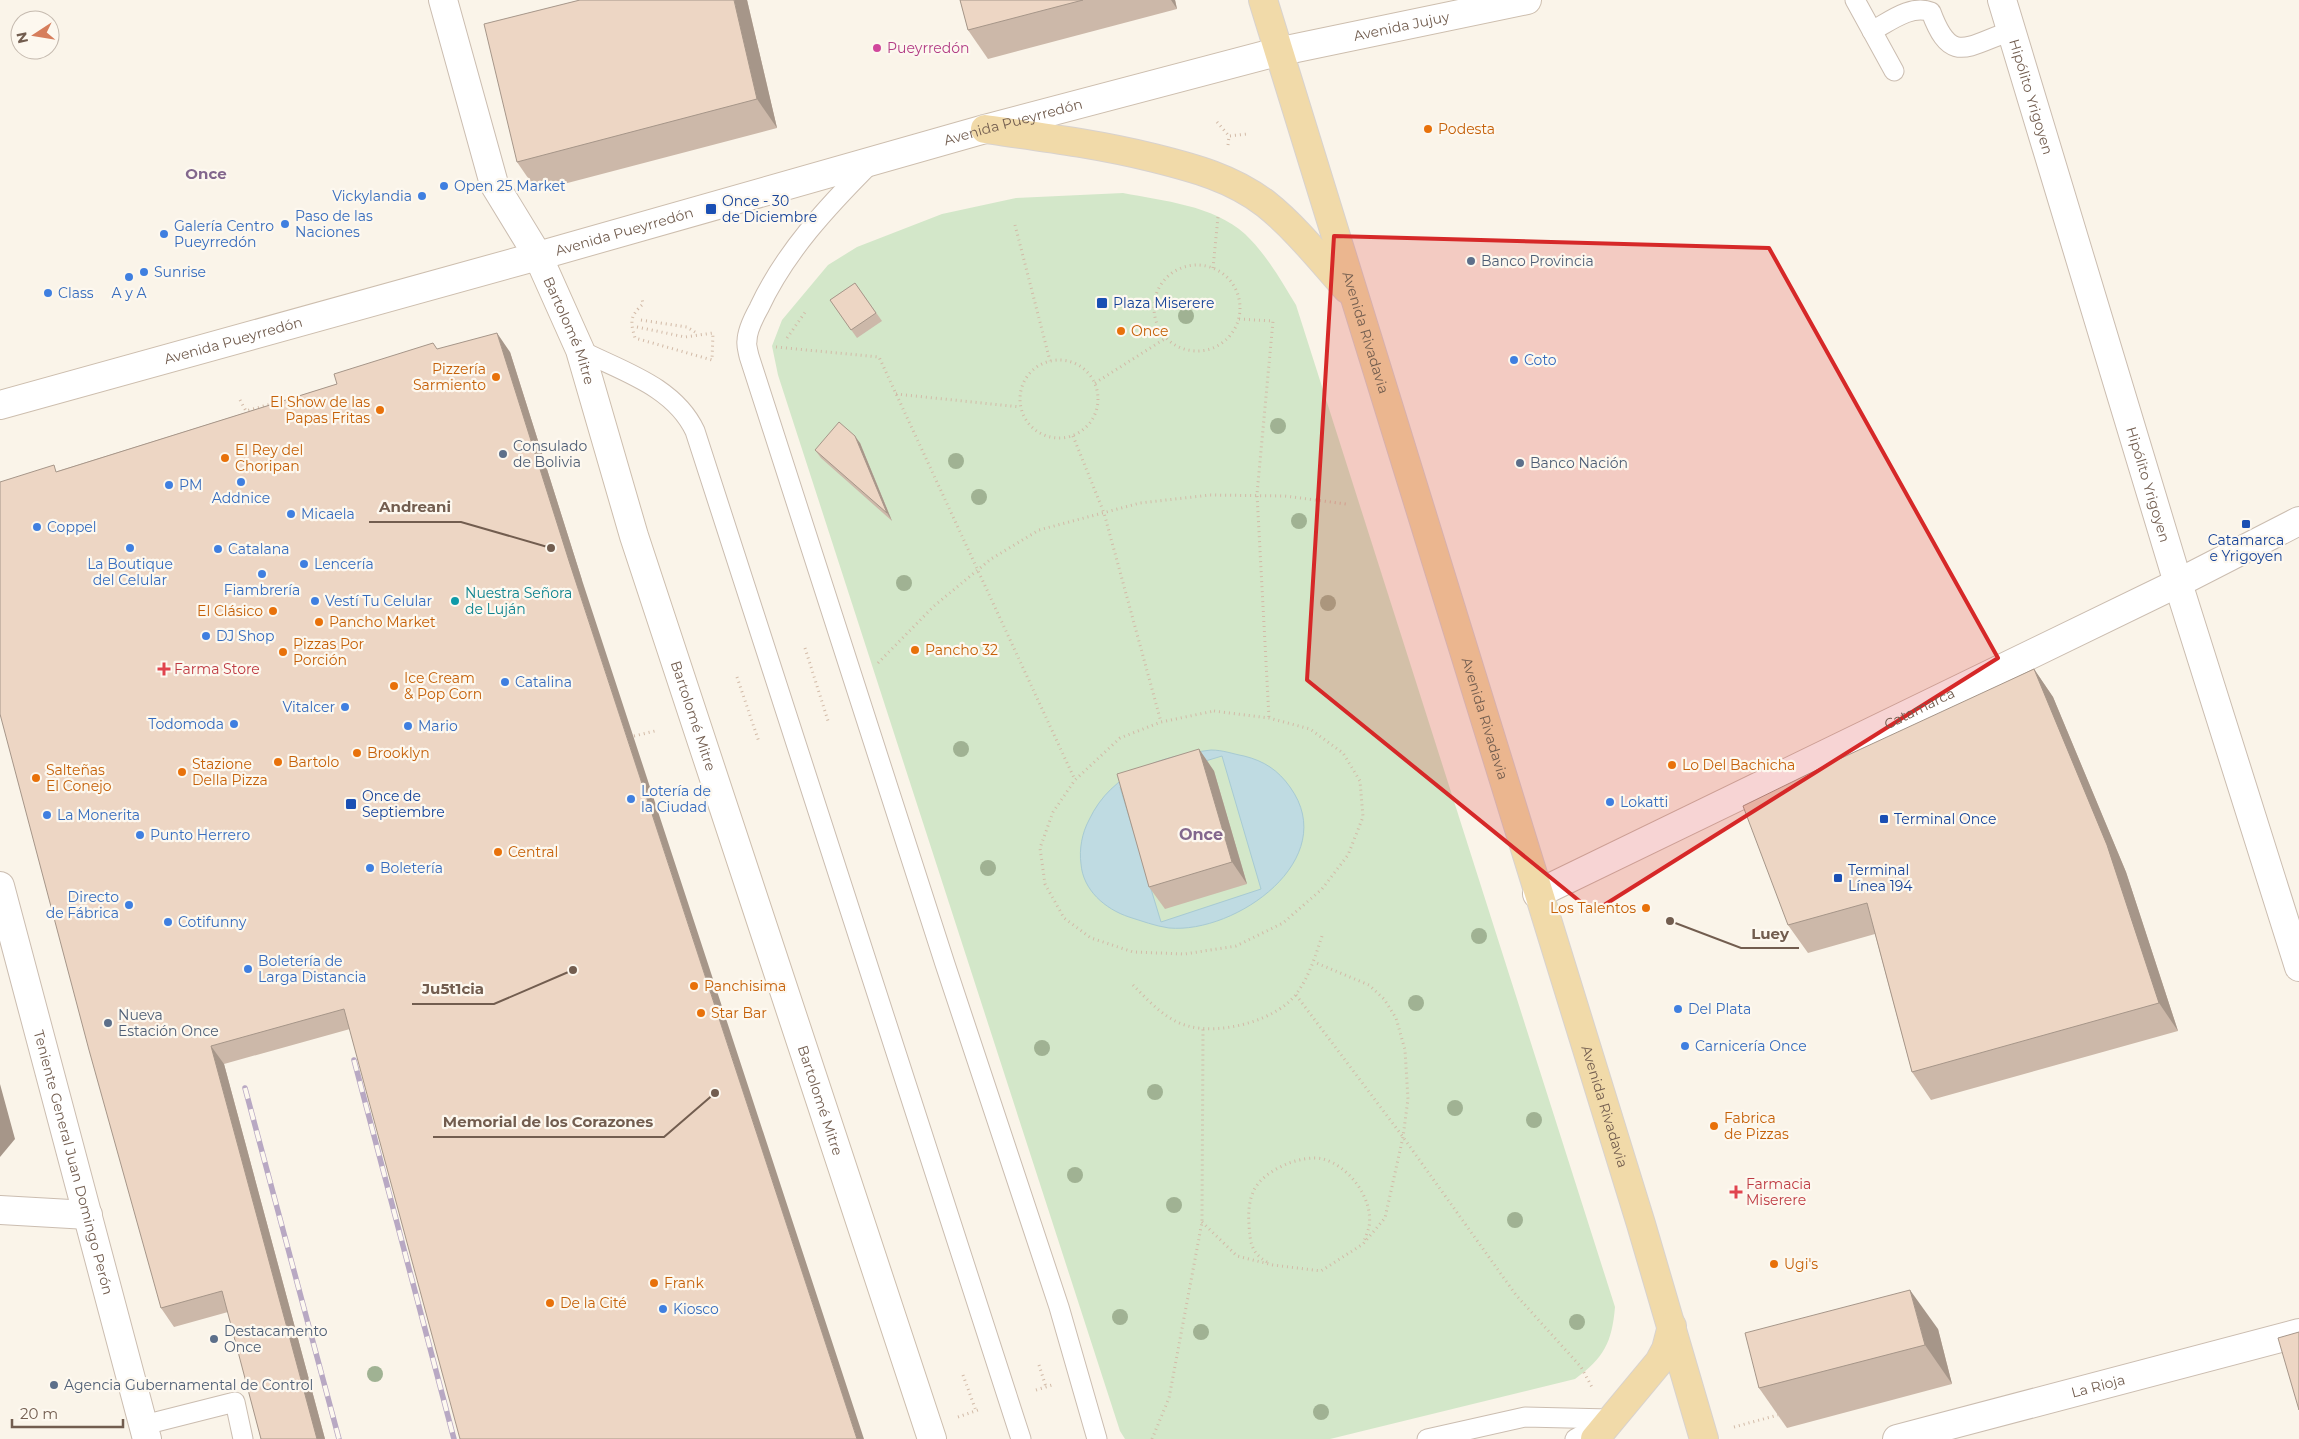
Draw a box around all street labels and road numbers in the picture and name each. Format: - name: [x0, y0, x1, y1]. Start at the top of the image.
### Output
- street label: Avenida Jujuy: [1352, 7, 1451, 45]
- street label: Hipólito Yrigoyen: [2005, 37, 2057, 157]
- street label: Avenida Pueyrredón: [942, 95, 1084, 149]
- street label: Avenida Pueyrredón: [553, 203, 696, 260]
- street label: Avenida Rivadavia: [1338, 269, 1393, 396]
- street label: Bartolomé Mitre: [539, 274, 599, 387]
- street label: Avenida Pueyrredón: [162, 313, 304, 368]
- street label: Hipólito Yrigoyen: [2122, 424, 2174, 544]
- street label: Avenida Rivadavia: [1458, 655, 1512, 782]
- street label: Bartolomé Mitre: [667, 658, 720, 773]
- street label: Catamarca: [1881, 684, 1958, 733]
- street label: Teniente General Juan Domingo Perón: [30, 1028, 117, 1297]
- street label: Bartolomé Mitre: [794, 1043, 847, 1158]
- street label: Avenida Rivadavia: [1577, 1043, 1632, 1170]
- street label: La Rioja: [2069, 1370, 2127, 1402]

